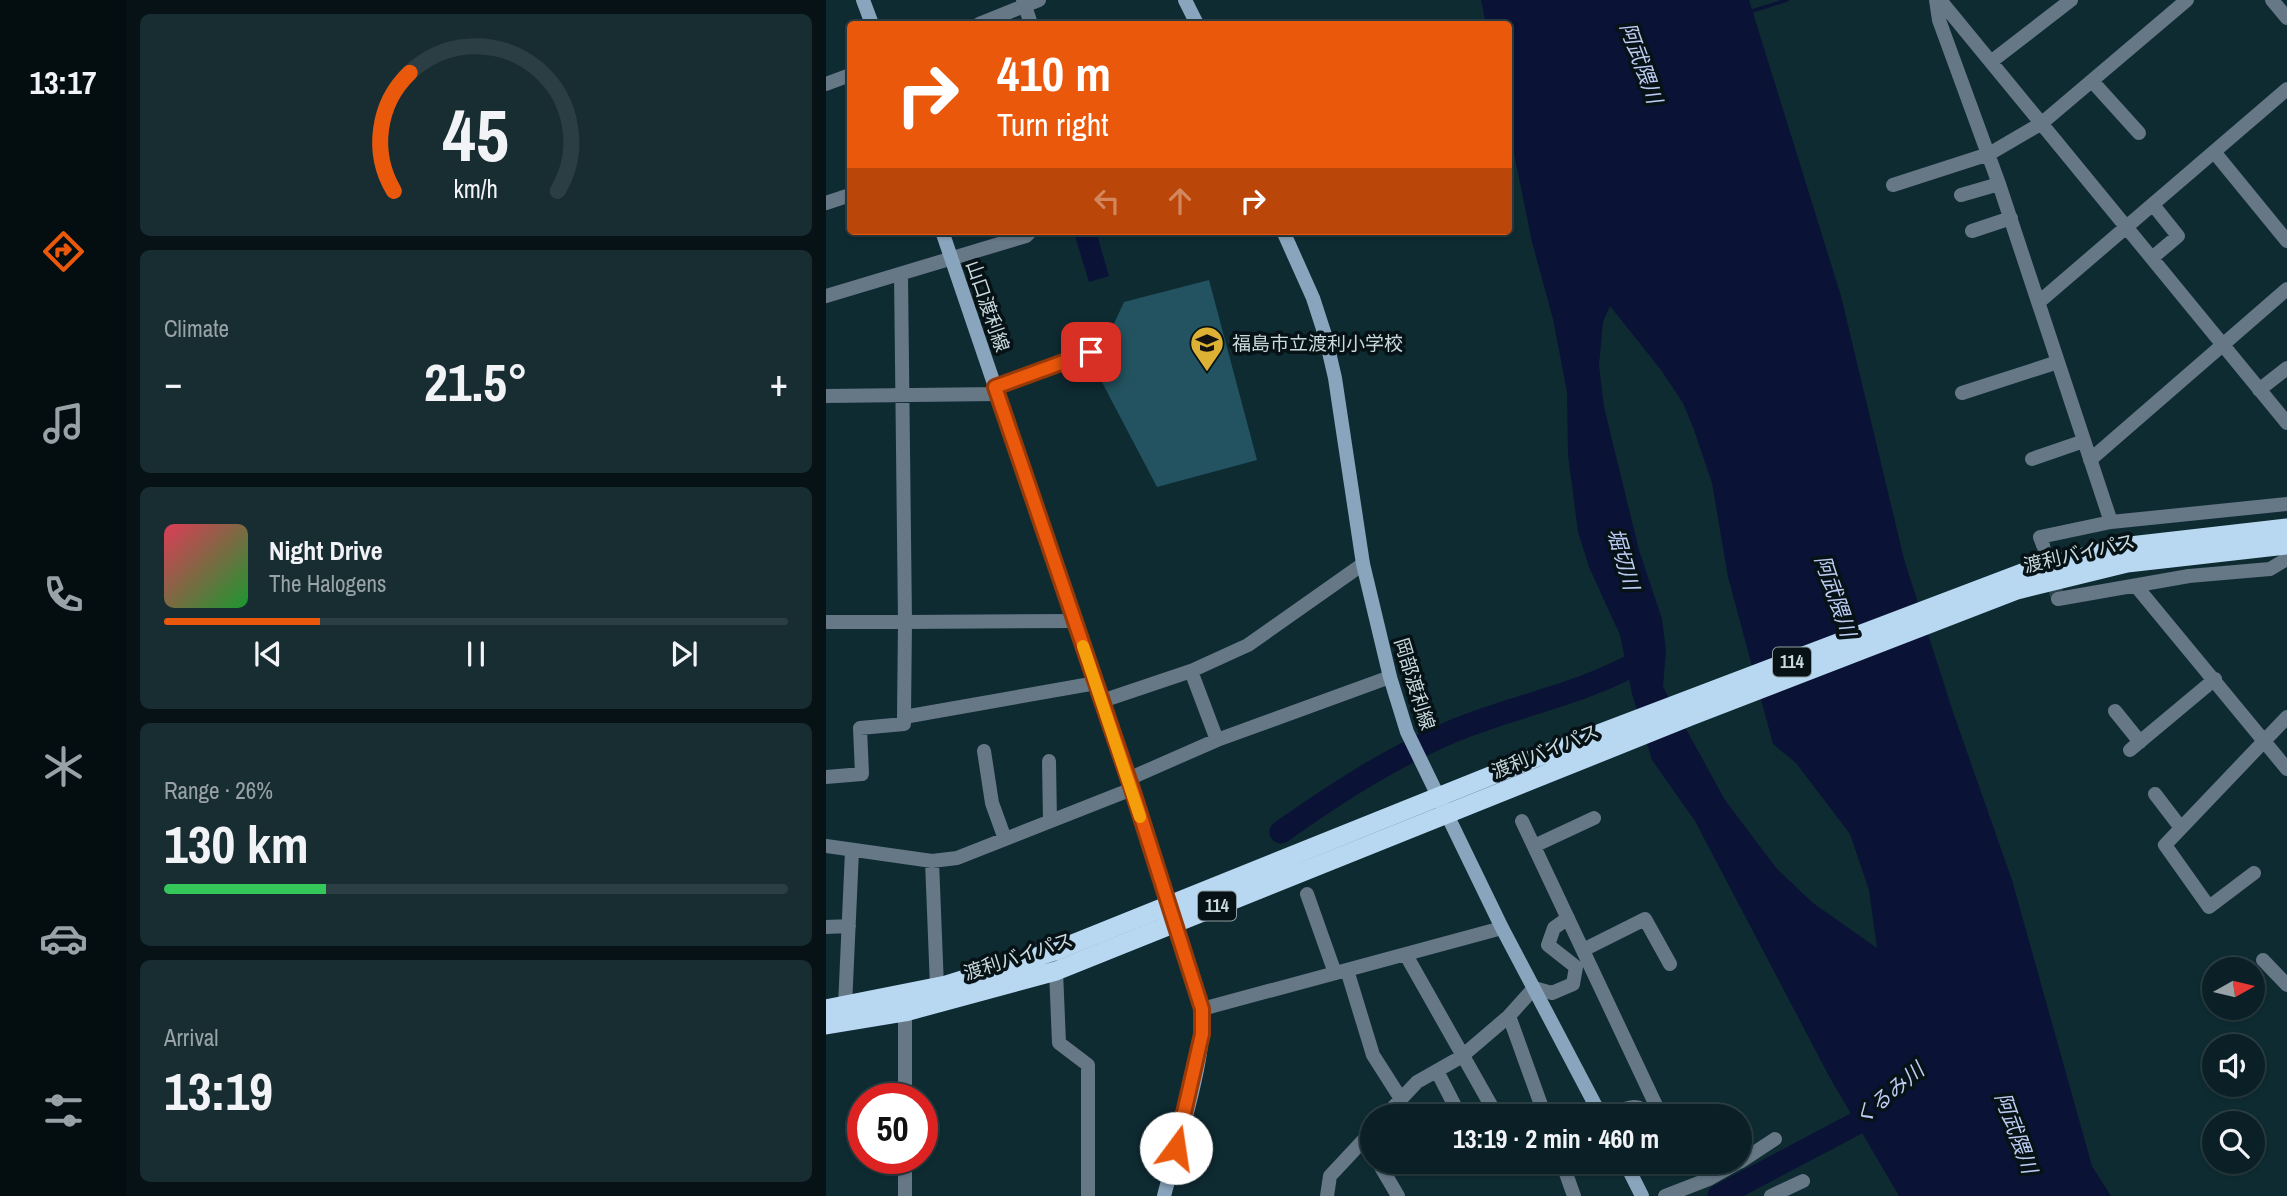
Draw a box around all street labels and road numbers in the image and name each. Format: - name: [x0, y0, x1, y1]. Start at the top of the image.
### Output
- street label: 山口渡利線: [960, 257, 1016, 355]
- street label: 渡利バイパス: [2021, 528, 2137, 578]
- street label: 岡部渡利線: [1389, 635, 1441, 733]
- road number: 114: [1773, 648, 1811, 676]
- street label: 渡利バイパス: [1487, 718, 1603, 784]
- road number: 114: [1198, 891, 1236, 920]
- street label: 渡利バイパス: [960, 926, 1076, 986]

